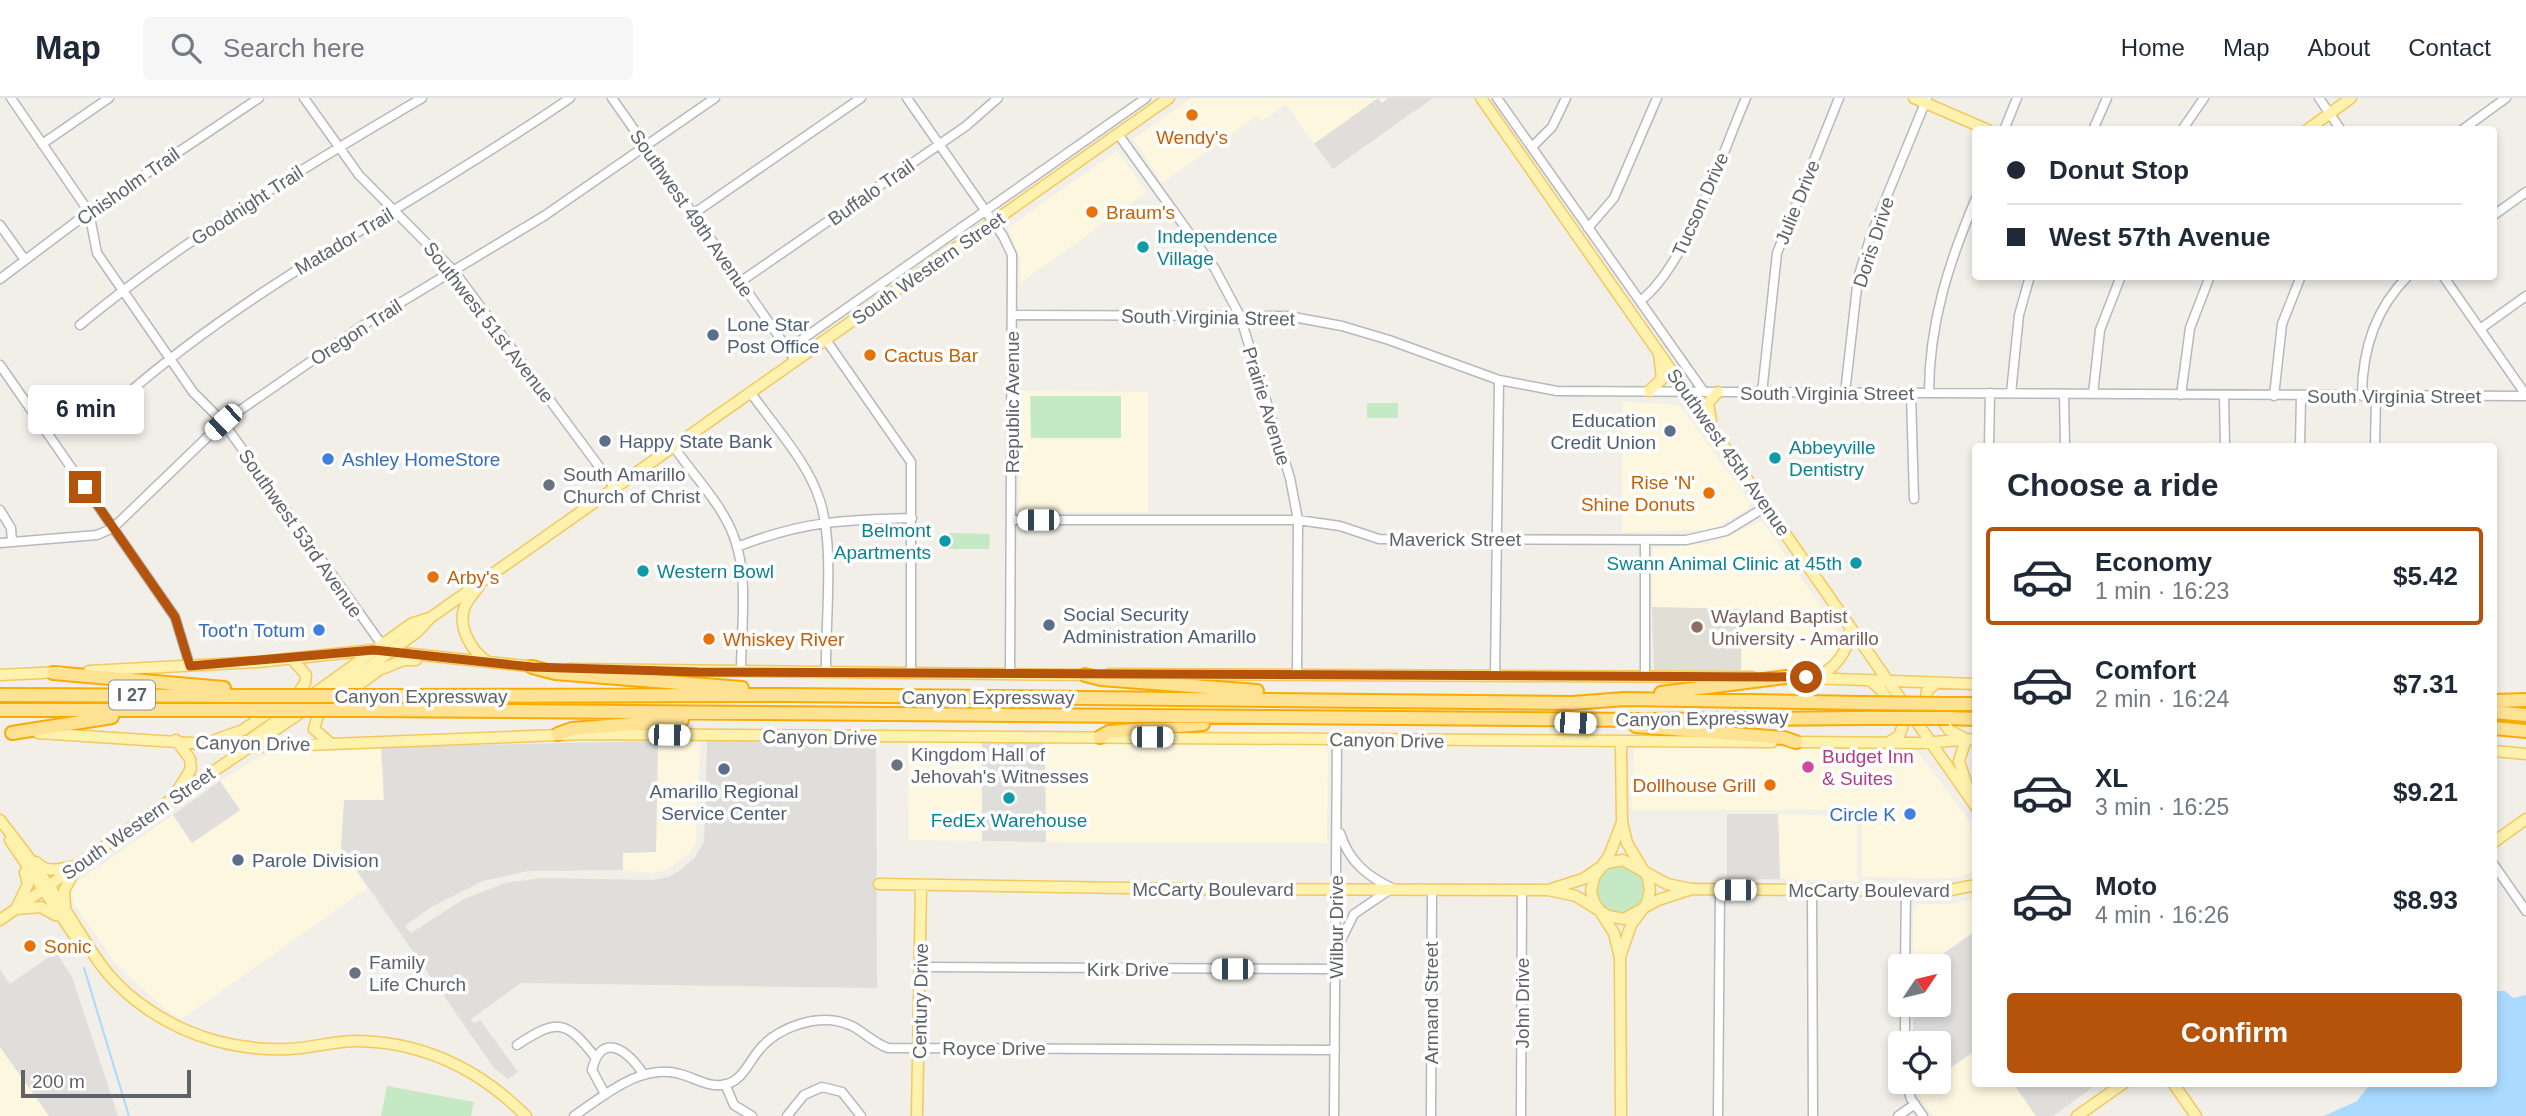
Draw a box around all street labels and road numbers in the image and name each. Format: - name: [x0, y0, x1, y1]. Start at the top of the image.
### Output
- street label: Southwest 49th Avenue: [626, 126, 757, 301]
- street label: Chisholm Trail: [73, 143, 184, 230]
- street label: Tucson Drive: [1668, 149, 1733, 259]
- street label: Buffalo Trail: [824, 155, 918, 230]
- street label: Julie Drive: [1771, 157, 1824, 247]
- street label: Goodnight Trail: [188, 162, 307, 249]
- street label: Doris Drive: [1849, 194, 1898, 290]
- street label: Matador Trail: [291, 204, 397, 279]
- street label: South Western Street: [848, 207, 1009, 329]
- street label: Southwest 51st Avenue: [419, 238, 558, 407]
- street label: Oregon Trail: [307, 295, 406, 370]
- street label: South Virginia Street: [1121, 305, 1296, 330]
- street label: Republic Avenue: [1002, 331, 1023, 473]
- street label: Prairie Avenue: [1238, 344, 1295, 468]
- street label: Southwest 45th Avenue: [1663, 365, 1794, 540]
- street label: South Virginia Street: [1740, 383, 1915, 404]
- street label: South Virginia Street: [2307, 386, 2482, 407]
- street label: Southwest 53rd Avenue: [235, 445, 367, 621]
- street label: Maverick Street: [1389, 529, 1522, 550]
- road number: I 27: [109, 680, 155, 710]
- street label: Canyon Expressway: [334, 686, 508, 707]
- street label: Canyon Expressway: [901, 687, 1075, 708]
- street label: Canyon Expressway: [1615, 706, 1789, 731]
- street label: Canyon Drive: [762, 726, 878, 749]
- street label: Canyon Drive: [1329, 729, 1445, 752]
- street label: Canyon Drive: [195, 732, 311, 755]
- street label: South Western Street: [58, 762, 219, 884]
- street label: Wilbur Drive: [1326, 875, 1347, 979]
- street label: McCarty Boulevard: [1132, 879, 1294, 900]
- street label: McCarty Boulevard: [1788, 880, 1950, 901]
- street label: Armand Street: [1421, 941, 1442, 1064]
- street label: Century Drive: [909, 943, 932, 1059]
- street label: John Drive: [1512, 958, 1533, 1048]
- street label: Kirk Drive: [1087, 959, 1169, 980]
- street label: Royce Drive: [942, 1038, 1046, 1059]

